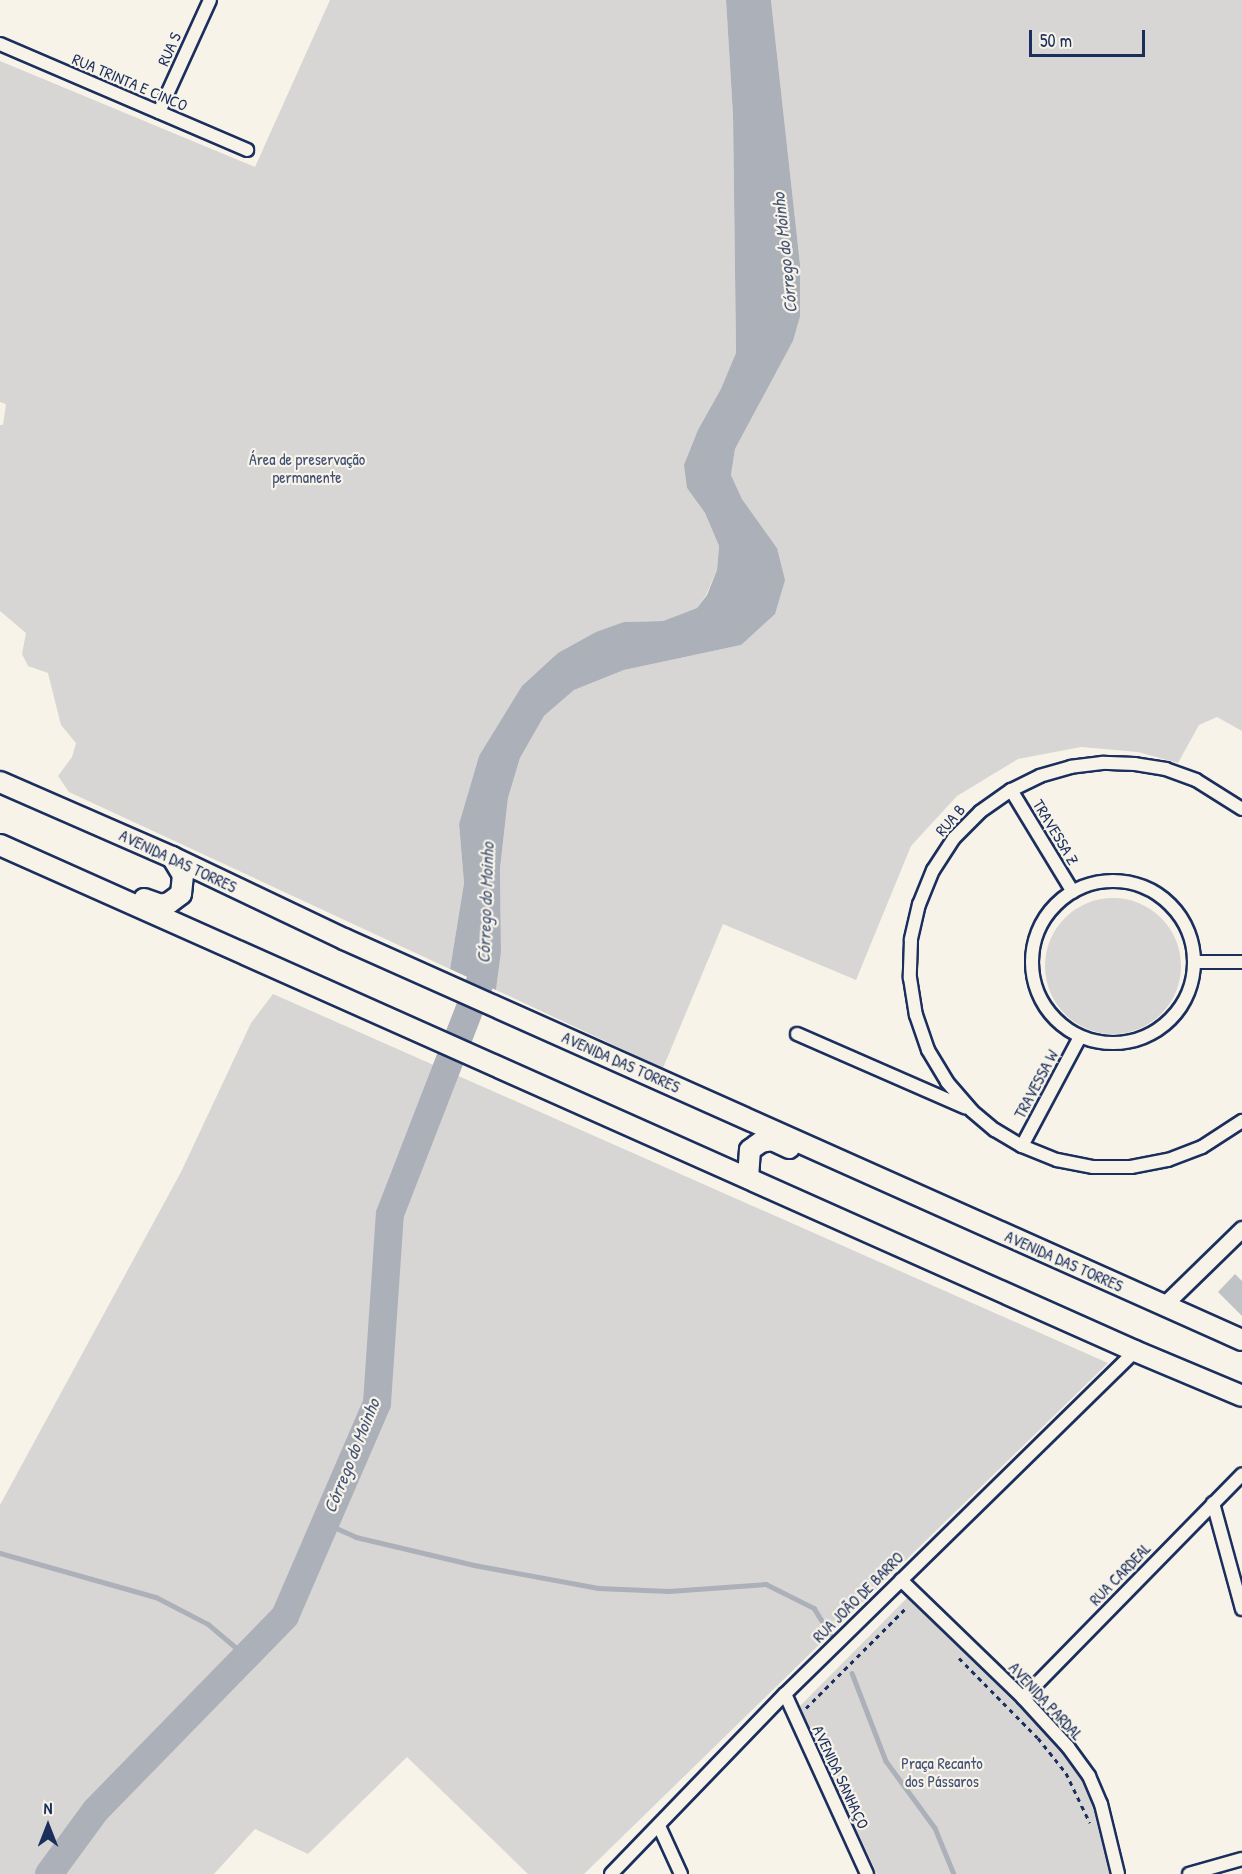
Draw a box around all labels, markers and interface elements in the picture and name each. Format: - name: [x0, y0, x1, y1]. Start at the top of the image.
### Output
- scale bar: [1032, 18, 1148, 56]
- text: 50 m: [1040, 28, 1072, 53]
- street label: RUA S: [153, 29, 185, 69]
- street label: RUA TRINTA E CINCO: [70, 49, 190, 115]
- water label: Córrego do Moinho: [768, 192, 802, 314]
- park label: Área de preservação permanente: [249, 449, 365, 487]
- street label: TRAVESSA Z: [1029, 796, 1083, 868]
- street label: RUA B: [931, 800, 969, 840]
- street label: AVENIDA DAS TORRES: [116, 825, 240, 897]
- water label: Córrego do Moinho: [473, 842, 499, 964]
- street label: AVENIDA DAS TORRES: [559, 1027, 683, 1097]
- street label: TRAVESSA W: [1010, 1047, 1062, 1121]
- street label: AVENIDA DAS TORRES: [1002, 1226, 1126, 1296]
- water label: Córrego do Moinho: [319, 1396, 385, 1516]
- street label: RUA CARDEAL: [1085, 1539, 1155, 1609]
- street label: RUA JOÃO DE BARRO: [809, 1548, 907, 1646]
- street label: AVENIDA PARDAL: [1005, 1658, 1087, 1744]
- street label: AVENIDA SANHAÇO: [809, 1722, 873, 1832]
- park label: Praça Recanto dos Pássaros: [901, 1753, 983, 1791]
- north arrow: [18, 1796, 78, 1856]
- text: N: [44, 1797, 52, 1819]

